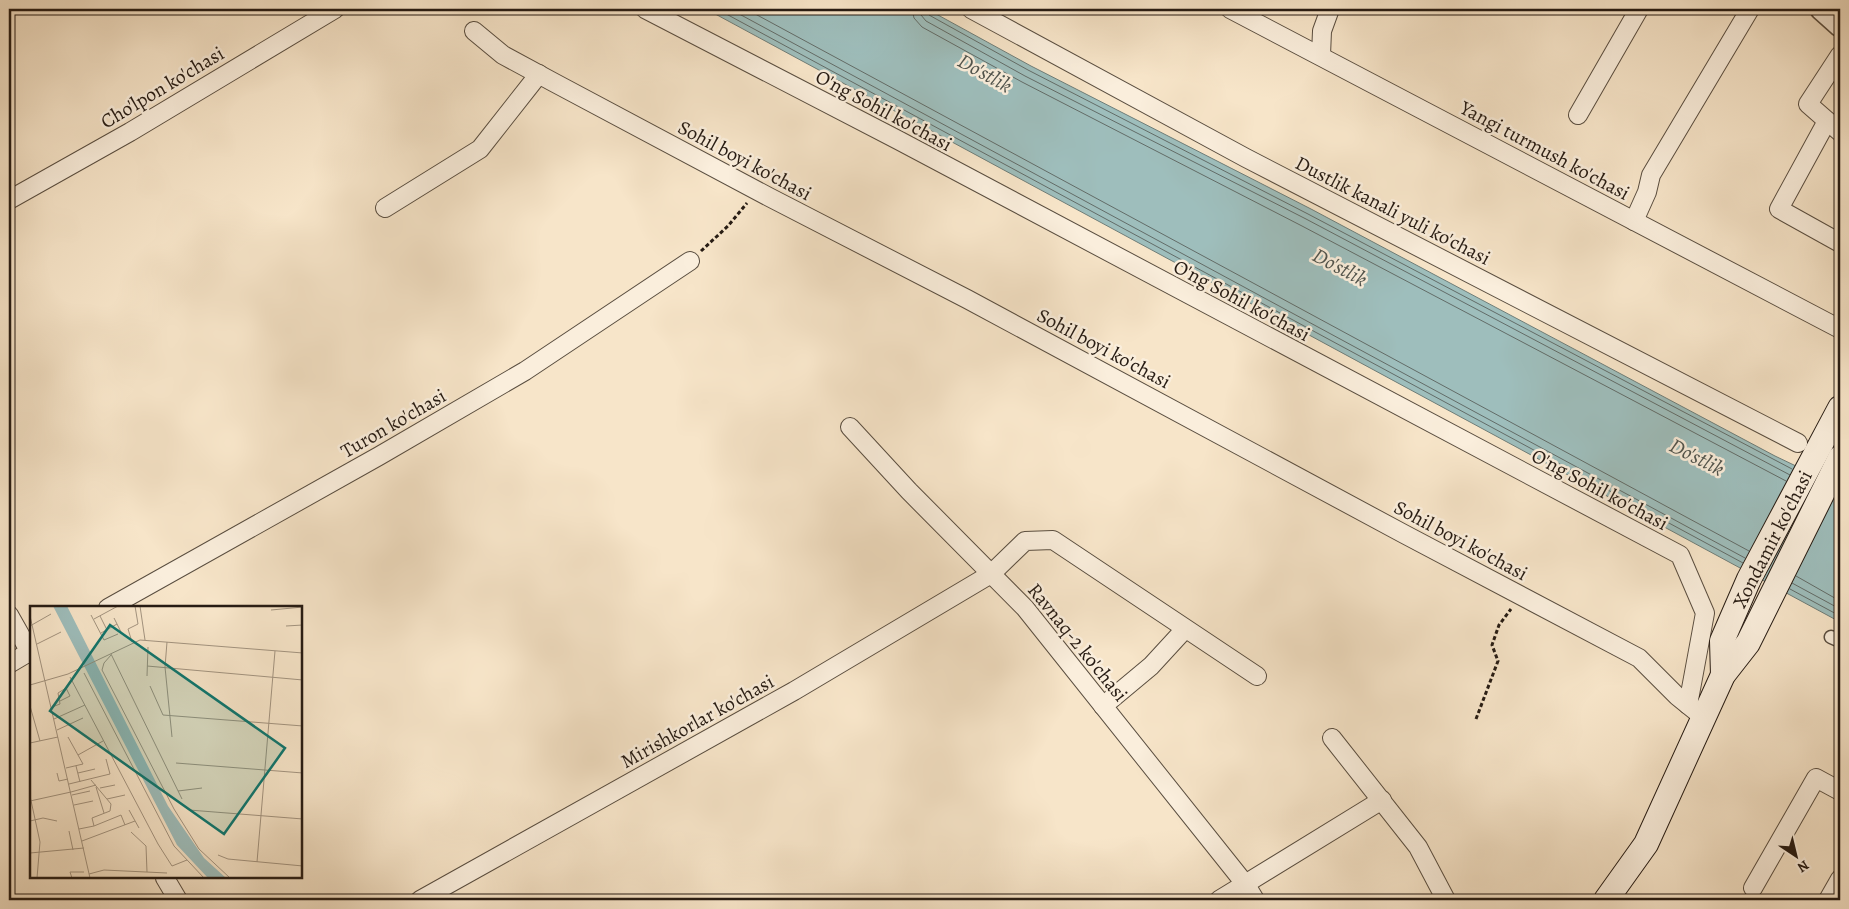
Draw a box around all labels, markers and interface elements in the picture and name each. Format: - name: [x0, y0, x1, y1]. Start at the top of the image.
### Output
- street label: Cho'lpon ko'chasi: [95, 40, 229, 135]
- water label: Do'stlik: [953, 47, 1017, 99]
- street label: O'ng Sohil ko'chasi: [811, 63, 957, 158]
- street label: Yangi turmush ko'chasi: [1454, 94, 1634, 207]
- street label: Sohil boyi ko'chasi: [673, 114, 816, 207]
- street label: Dustlik kanali yuli ko'chasi: [1291, 149, 1495, 271]
- water label: Do'stlik: [1308, 241, 1372, 293]
- street label: O'ng Sohil ko'chasi: [1169, 253, 1315, 348]
- street label: Sohil boyi ko'chasi: [1032, 302, 1175, 395]
- street label: Turon ko'chasi: [336, 382, 451, 464]
- water label: Do'stlik: [1665, 431, 1729, 483]
- street label: O'ng Sohil ko'chasi: [1527, 442, 1673, 537]
- street label: Xondamir ko'chasi: [1726, 466, 1819, 613]
- street label: Sohil boyi ko'chasi: [1389, 494, 1532, 587]
- street label: Ravnaq-2 ko'chasi: [1021, 577, 1134, 707]
- inset map: [30, 606, 302, 879]
- street label: Mirishkorlar ko'chasi: [616, 668, 779, 775]
- north arrow: [1772, 832, 1822, 882]
- text: N: [1794, 856, 1813, 877]

